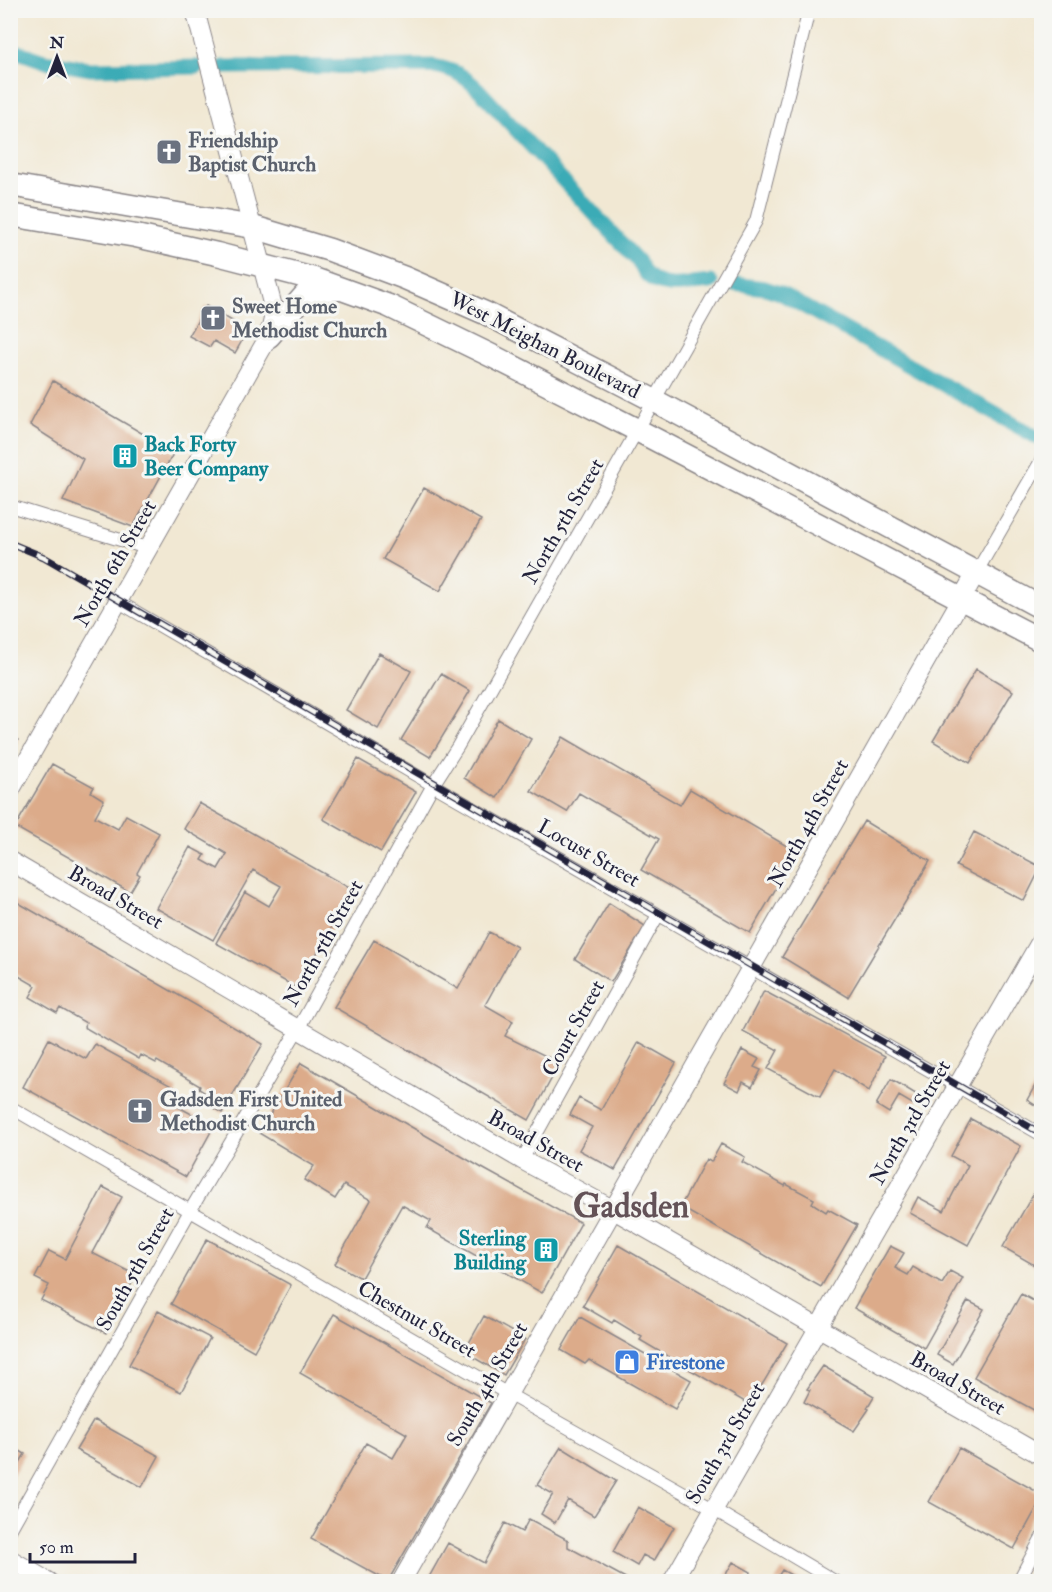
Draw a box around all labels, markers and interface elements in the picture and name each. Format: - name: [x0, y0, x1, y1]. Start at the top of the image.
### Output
- north arrow: [27, 27, 87, 87]
- text: N: [49, 33, 65, 53]
- place label: Friendship Baptist Church: [188, 127, 316, 178]
- church icon: Friendship Baptist Church: [154, 137, 184, 167]
- street label: West Meighan Boulevard: [444, 285, 645, 406]
- place label: Sweet Home Methodist Church: [231, 293, 387, 344]
- church icon: Sweet Home Methodist Church: [198, 303, 228, 333]
- place label: Back Forty Beer Company: [144, 431, 269, 482]
- building icon: Back Forty Beer Company: [110, 441, 140, 471]
- street label: North 5th Street: [517, 453, 610, 589]
- street label: North 6th Street: [68, 495, 163, 631]
- street label: North 4th Street: [762, 754, 855, 892]
- street label: Locust Street: [533, 813, 645, 894]
- street label: Broad Street: [63, 859, 168, 936]
- street label: North 5th Street: [278, 875, 369, 1011]
- street label: Court Street: [536, 975, 611, 1081]
- street label: North 3rd Street: [864, 1055, 957, 1189]
- place label: Gadsden First United Methodist Church: [159, 1086, 343, 1137]
- church icon: Gadsden First United Methodist Church: [125, 1096, 155, 1126]
- street label: Broad Street: [483, 1104, 589, 1179]
- district label: Gadsden: [573, 1186, 689, 1227]
- street label: South 5th Street: [90, 1203, 181, 1336]
- place label: Sterling Building: [453, 1225, 527, 1276]
- building icon: Sterling Building: [531, 1235, 561, 1265]
- street label: Chestnut Street: [353, 1275, 481, 1364]
- street label: South 4th Street: [441, 1317, 534, 1451]
- street label: Broad Street: [905, 1345, 1010, 1422]
- shop icon: Firestone: [612, 1347, 642, 1377]
- place label: Firestone: [646, 1349, 725, 1376]
- street label: South 3rd Street: [680, 1377, 771, 1509]
- scale bar: [30, 1526, 135, 1564]
- text: 50 m: [39, 1536, 74, 1559]

